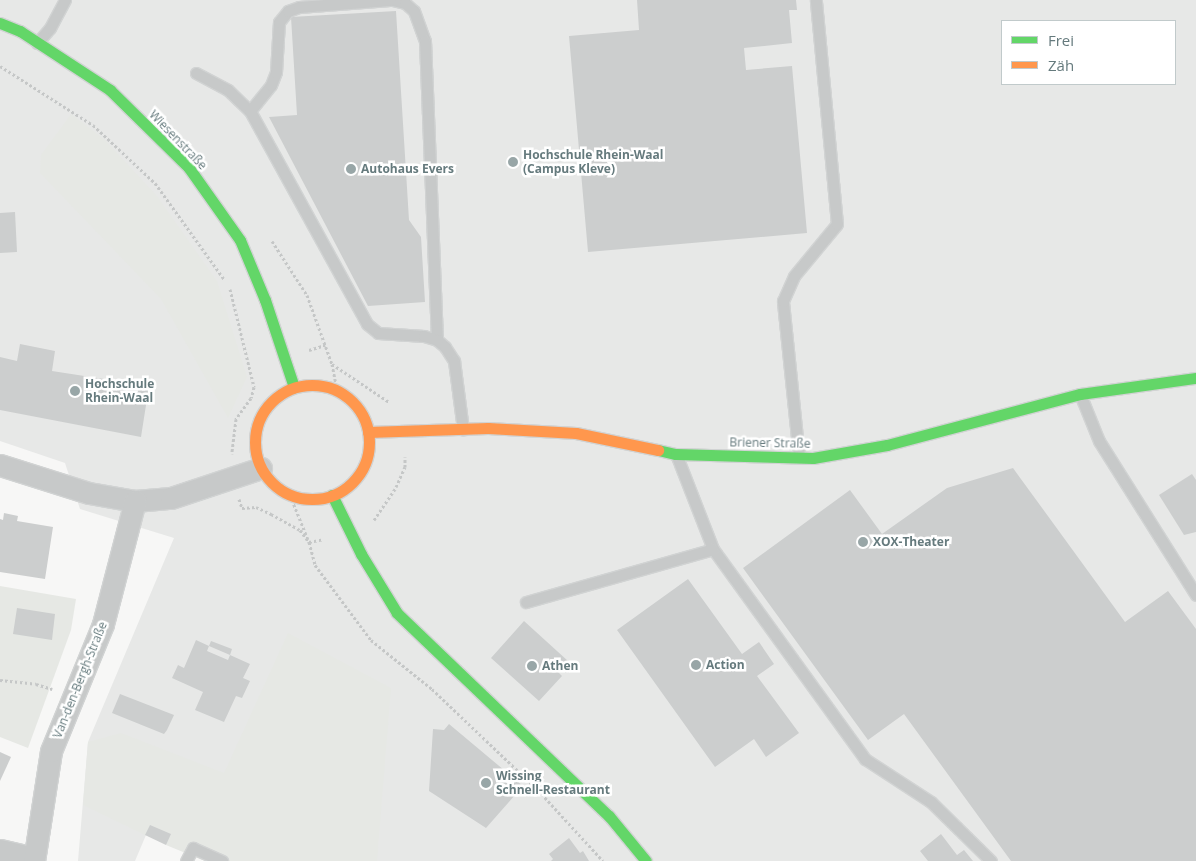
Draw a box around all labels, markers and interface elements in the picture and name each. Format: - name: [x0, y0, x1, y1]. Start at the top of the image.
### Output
- legend: [1001, 20, 1176, 85]
- text: Frei: [1048, 30, 1074, 50]
- text: Zäh: [1048, 55, 1074, 75]
- street label: Wiesenstraße: [146, 108, 210, 172]
- place label: Hochschule Rhein-Waal (Campus Kleve): [523, 148, 664, 176]
- marker: Hochschule Rhein-Waal (Campus Kleve): [507, 156, 519, 168]
- place label: Autohaus Evers: [361, 162, 454, 176]
- marker: Autohaus Evers: [345, 163, 357, 175]
- place label: Hochschule Rhein-Waal: [85, 377, 154, 405]
- marker: Hochschule Rhein-Waal: [69, 385, 81, 397]
- street label: Briener Straße: [729, 435, 811, 451]
- place label: XOX-Theater: [873, 535, 949, 549]
- marker: XOX-Theater: [857, 536, 869, 548]
- street label: Van-den-Bergh-Straße: [50, 620, 110, 740]
- place label: Action: [706, 658, 745, 672]
- place label: Athen: [542, 659, 578, 673]
- marker: Action: [690, 659, 702, 671]
- marker: Athen: [526, 660, 538, 672]
- place label: Wissing Schnell-Restaurant: [496, 769, 610, 797]
- marker: Wissing Schnell-Restaurant: [480, 777, 492, 789]

